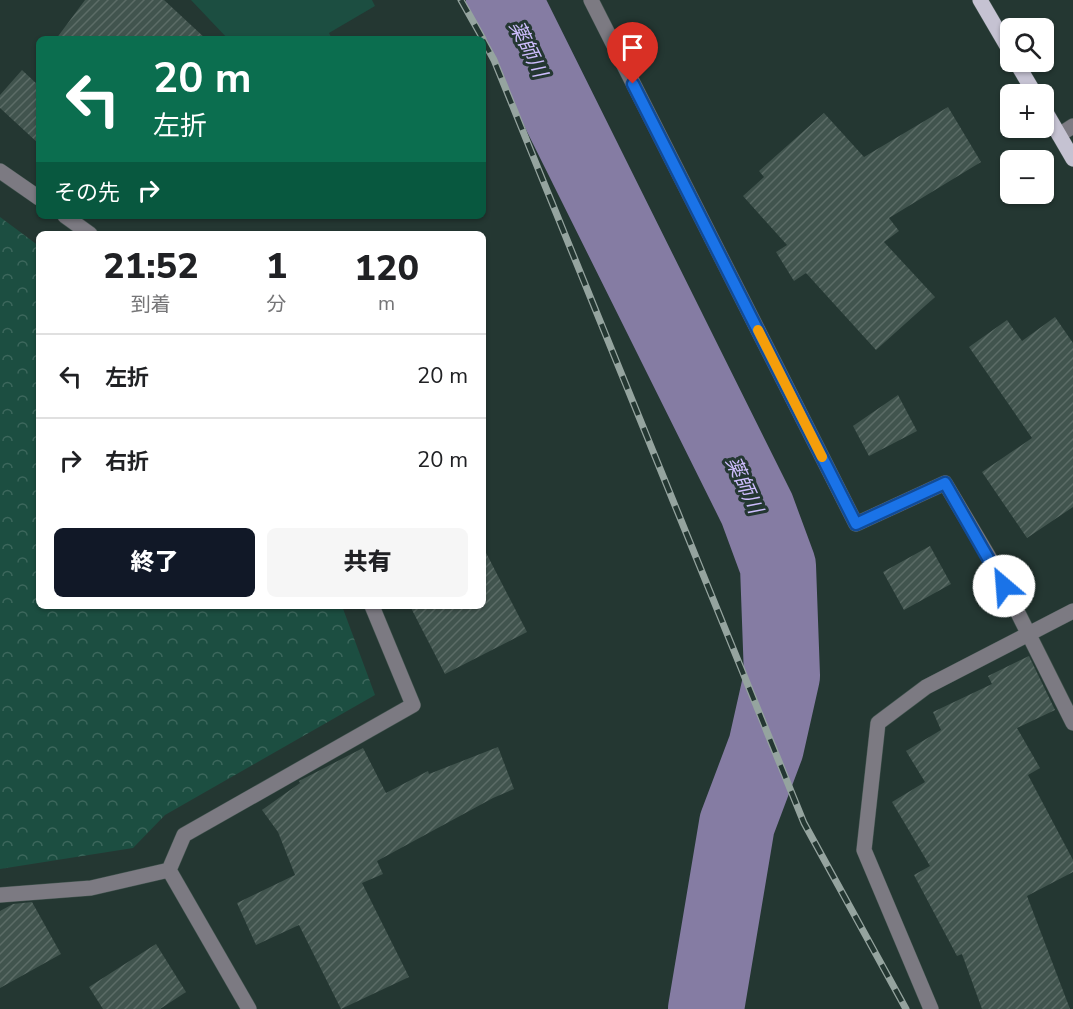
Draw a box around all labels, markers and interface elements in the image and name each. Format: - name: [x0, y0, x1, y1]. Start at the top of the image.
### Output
- water label: 薬師川: [503, 16, 554, 84]
- map controls: [1000, 18, 1054, 204]
- button: search: [1000, 18, 1054, 72]
- pin: [607, 22, 658, 84]
- icon: arrive: [616, 31, 649, 64]
- text: 20 m: [153, 50, 252, 107]
- icon: left: [54, 60, 132, 138]
- button: +: [1000, 84, 1054, 138]
- text: 左折: [153, 108, 207, 145]
- button: −: [1000, 150, 1054, 204]
- icon: right: [132, 174, 165, 207]
- text: その先: [54, 178, 120, 208]
- text: 21:52: [103, 242, 199, 291]
- text: 1: [266, 242, 287, 291]
- text: 120: [354, 244, 419, 293]
- text: m: [378, 290, 395, 317]
- text: 到着: [131, 291, 171, 318]
- text: 分: [266, 291, 286, 318]
- icon: left: [54, 360, 87, 393]
- text: 20 m: [417, 361, 468, 391]
- text: 左折: [105, 363, 149, 393]
- icon: right: [54, 444, 87, 477]
- text: 20 m: [417, 445, 468, 475]
- text: 右折: [105, 447, 149, 477]
- water label: 薬師川: [719, 452, 770, 520]
- button: 終了: [54, 528, 255, 597]
- button: 共有: [267, 528, 468, 597]
- position arrow: [972, 554, 1036, 618]

